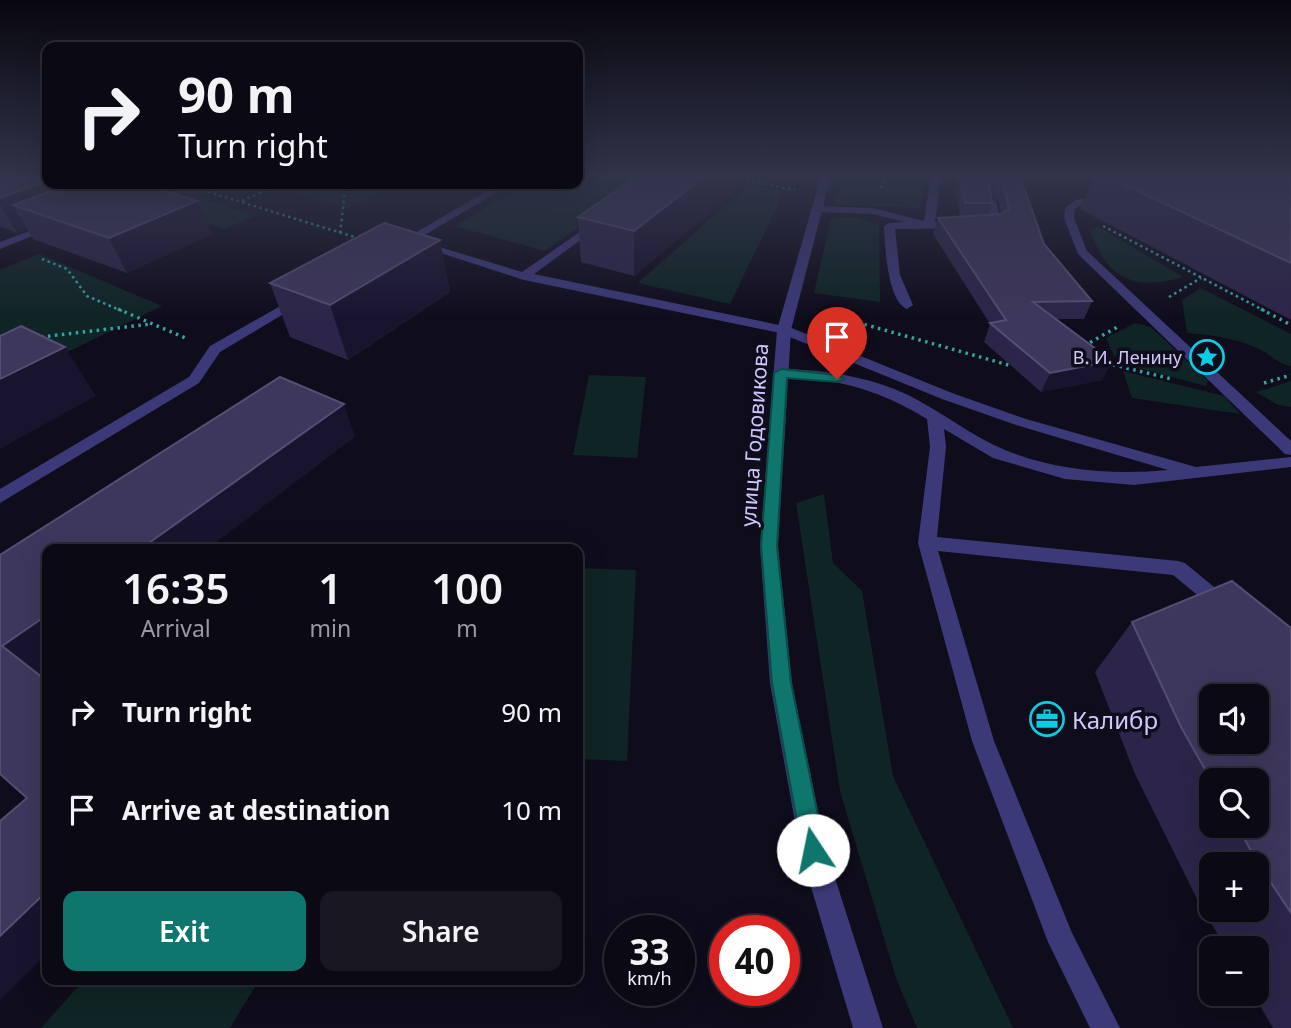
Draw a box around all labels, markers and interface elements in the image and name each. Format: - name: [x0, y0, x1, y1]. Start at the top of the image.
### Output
- text: 90 m: [178, 61, 295, 127]
- icon: right: [63, 70, 154, 161]
- text: Turn right: [178, 124, 328, 167]
- pin: [807, 307, 867, 379]
- icon: arrive: [818, 318, 856, 356]
- place icon: В. И. Ленину: [1188, 338, 1226, 376]
- street label: улица Годовикова: [734, 342, 774, 528]
- place label: В. И. Ленину: [1073, 345, 1183, 369]
- text: 16:35: [122, 559, 230, 616]
- text: 1: [318, 559, 342, 616]
- text: 100: [431, 559, 503, 616]
- text: Arrival: [141, 612, 211, 644]
- text: min: [309, 612, 351, 644]
- text: m: [456, 612, 478, 644]
- map controls: [1199, 684, 1269, 1006]
- button: sound: [1199, 684, 1269, 754]
- icon: right: [63, 693, 101, 731]
- text: Turn right: [122, 694, 252, 730]
- text: 90 m: [501, 694, 562, 730]
- office icon: Калибр: [1028, 700, 1066, 738]
- place label: Калибр: [1072, 703, 1158, 736]
- button: search: [1199, 768, 1269, 838]
- icon: arrive: [63, 791, 101, 829]
- text: Arrive at destination: [122, 792, 391, 828]
- text: 10 m: [501, 792, 562, 828]
- position arrow: [776, 813, 850, 887]
- button: +: [1199, 852, 1269, 922]
- button: Exit: [63, 891, 306, 971]
- button: Share: [320, 891, 562, 971]
- speed limit sign: 40: [709, 915, 800, 1006]
- text: 33: [629, 928, 670, 975]
- button: −: [1199, 936, 1269, 1006]
- text: km/h: [627, 966, 672, 990]

